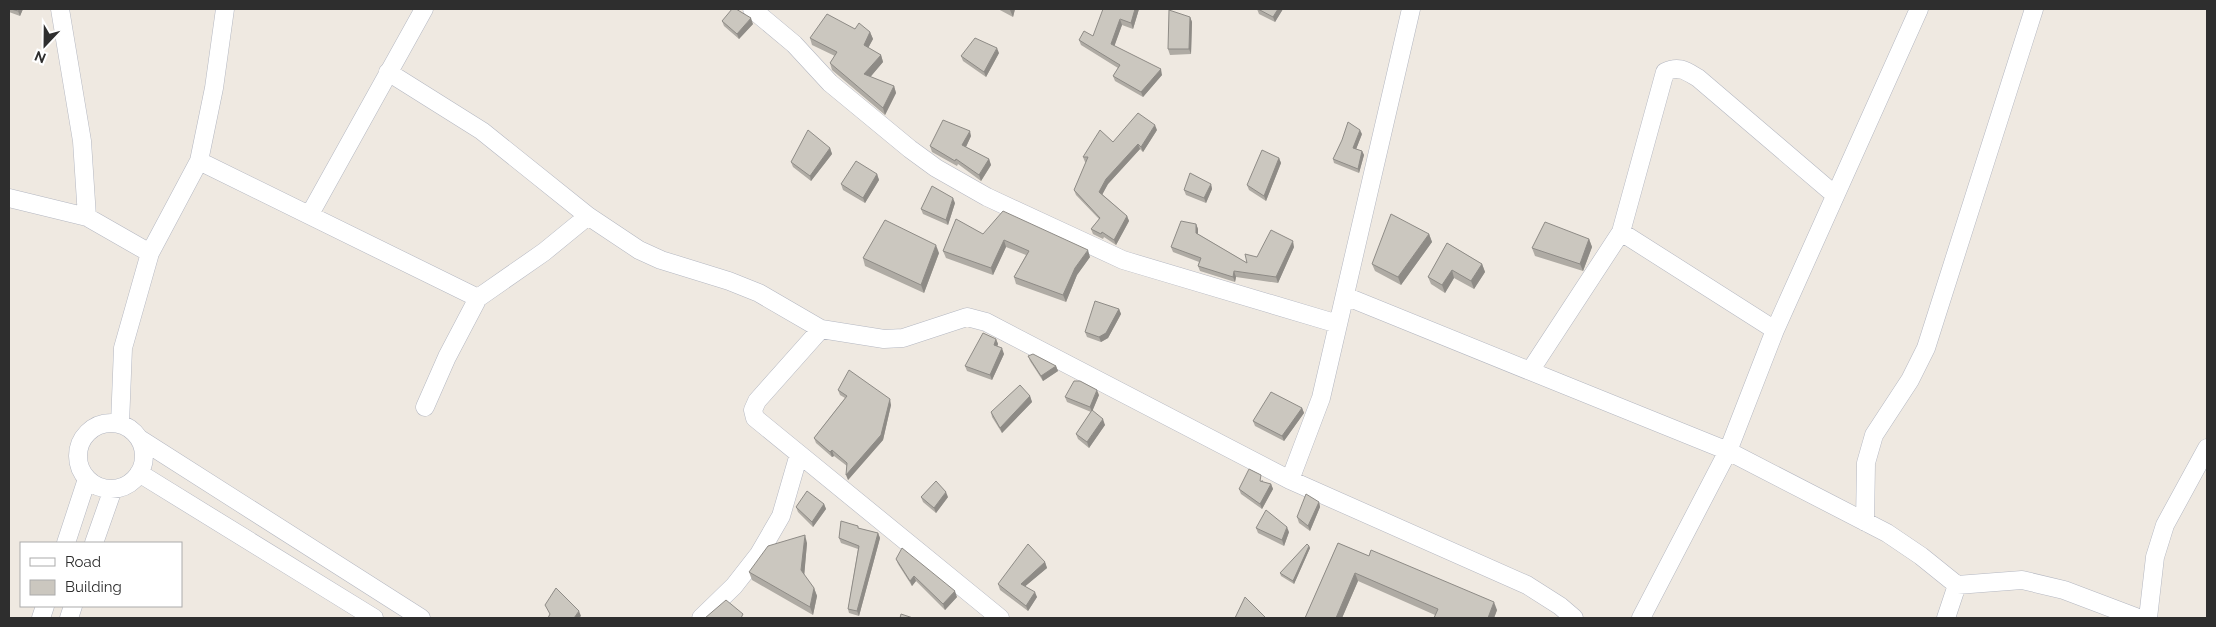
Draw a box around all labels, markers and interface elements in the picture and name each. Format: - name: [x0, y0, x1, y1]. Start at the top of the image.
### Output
- north arrow: [20, 20, 70, 70]
- text: N: [32, 48, 48, 66]
- legend: [20, 542, 182, 607]
- text: Road: [65, 553, 101, 571]
- text: Building: [65, 578, 122, 596]

